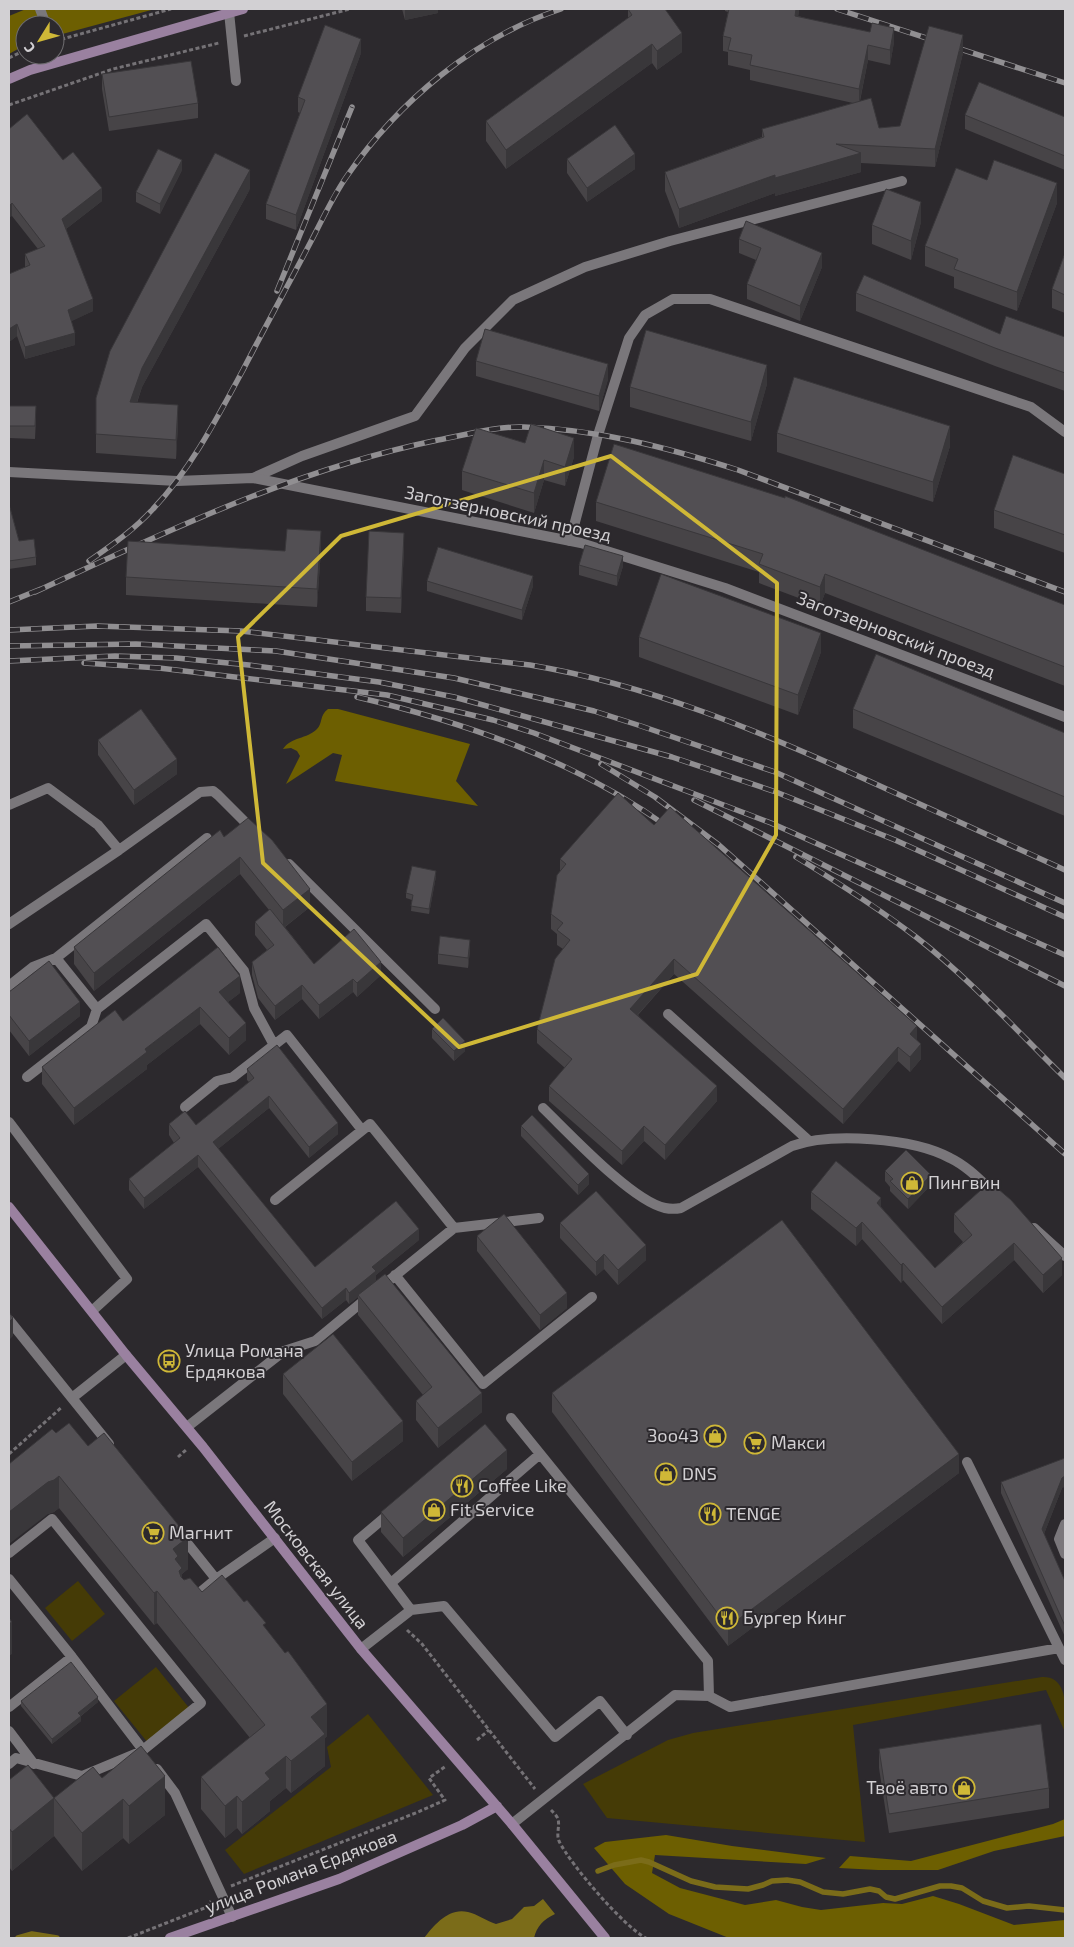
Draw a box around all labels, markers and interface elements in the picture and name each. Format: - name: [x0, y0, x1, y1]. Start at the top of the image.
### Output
- north arrow: [15, 15, 65, 65]
- text: С: [20, 40, 38, 57]
- street label: Заготзерновский проезд: [403, 480, 614, 546]
- street label: Заготзерновский проезд: [794, 586, 999, 682]
- shop icon: Пингвин: [900, 1171, 924, 1195]
- place label: Пингвин: [928, 1171, 1000, 1193]
- place label: Улица Романа Ердякова: [185, 1339, 304, 1382]
- bus stop icon: Улица Романа Ердякова: [157, 1349, 181, 1373]
- place label: Зоо43: [647, 1424, 699, 1446]
- shop icon: Зоо43: [703, 1424, 727, 1448]
- supermarket icon: Макси: [743, 1431, 767, 1455]
- place label: Макси: [771, 1431, 826, 1453]
- shop icon: DNS: [654, 1462, 678, 1486]
- place label: DNS: [682, 1462, 717, 1484]
- restaurant icon: Coffee Like: [450, 1474, 474, 1498]
- place label: Coffee Like: [478, 1474, 567, 1496]
- street label: Московская улица: [260, 1496, 374, 1633]
- shop icon: Fit Service: [422, 1498, 446, 1522]
- place label: Fit Service: [450, 1498, 534, 1520]
- restaurant icon: TENGE: [698, 1502, 722, 1526]
- place label: TENGE: [726, 1502, 781, 1524]
- supermarket icon: Магнит: [141, 1521, 165, 1545]
- place label: Магнит: [169, 1521, 233, 1543]
- restaurant icon: Бургер Кинг: [715, 1606, 739, 1630]
- place label: Бургер Кинг: [743, 1606, 846, 1628]
- place label: Твоё авто: [866, 1776, 948, 1798]
- shop icon: Твоё авто: [952, 1776, 976, 1800]
- street label: улица Романа Ердякова: [202, 1824, 400, 1918]

